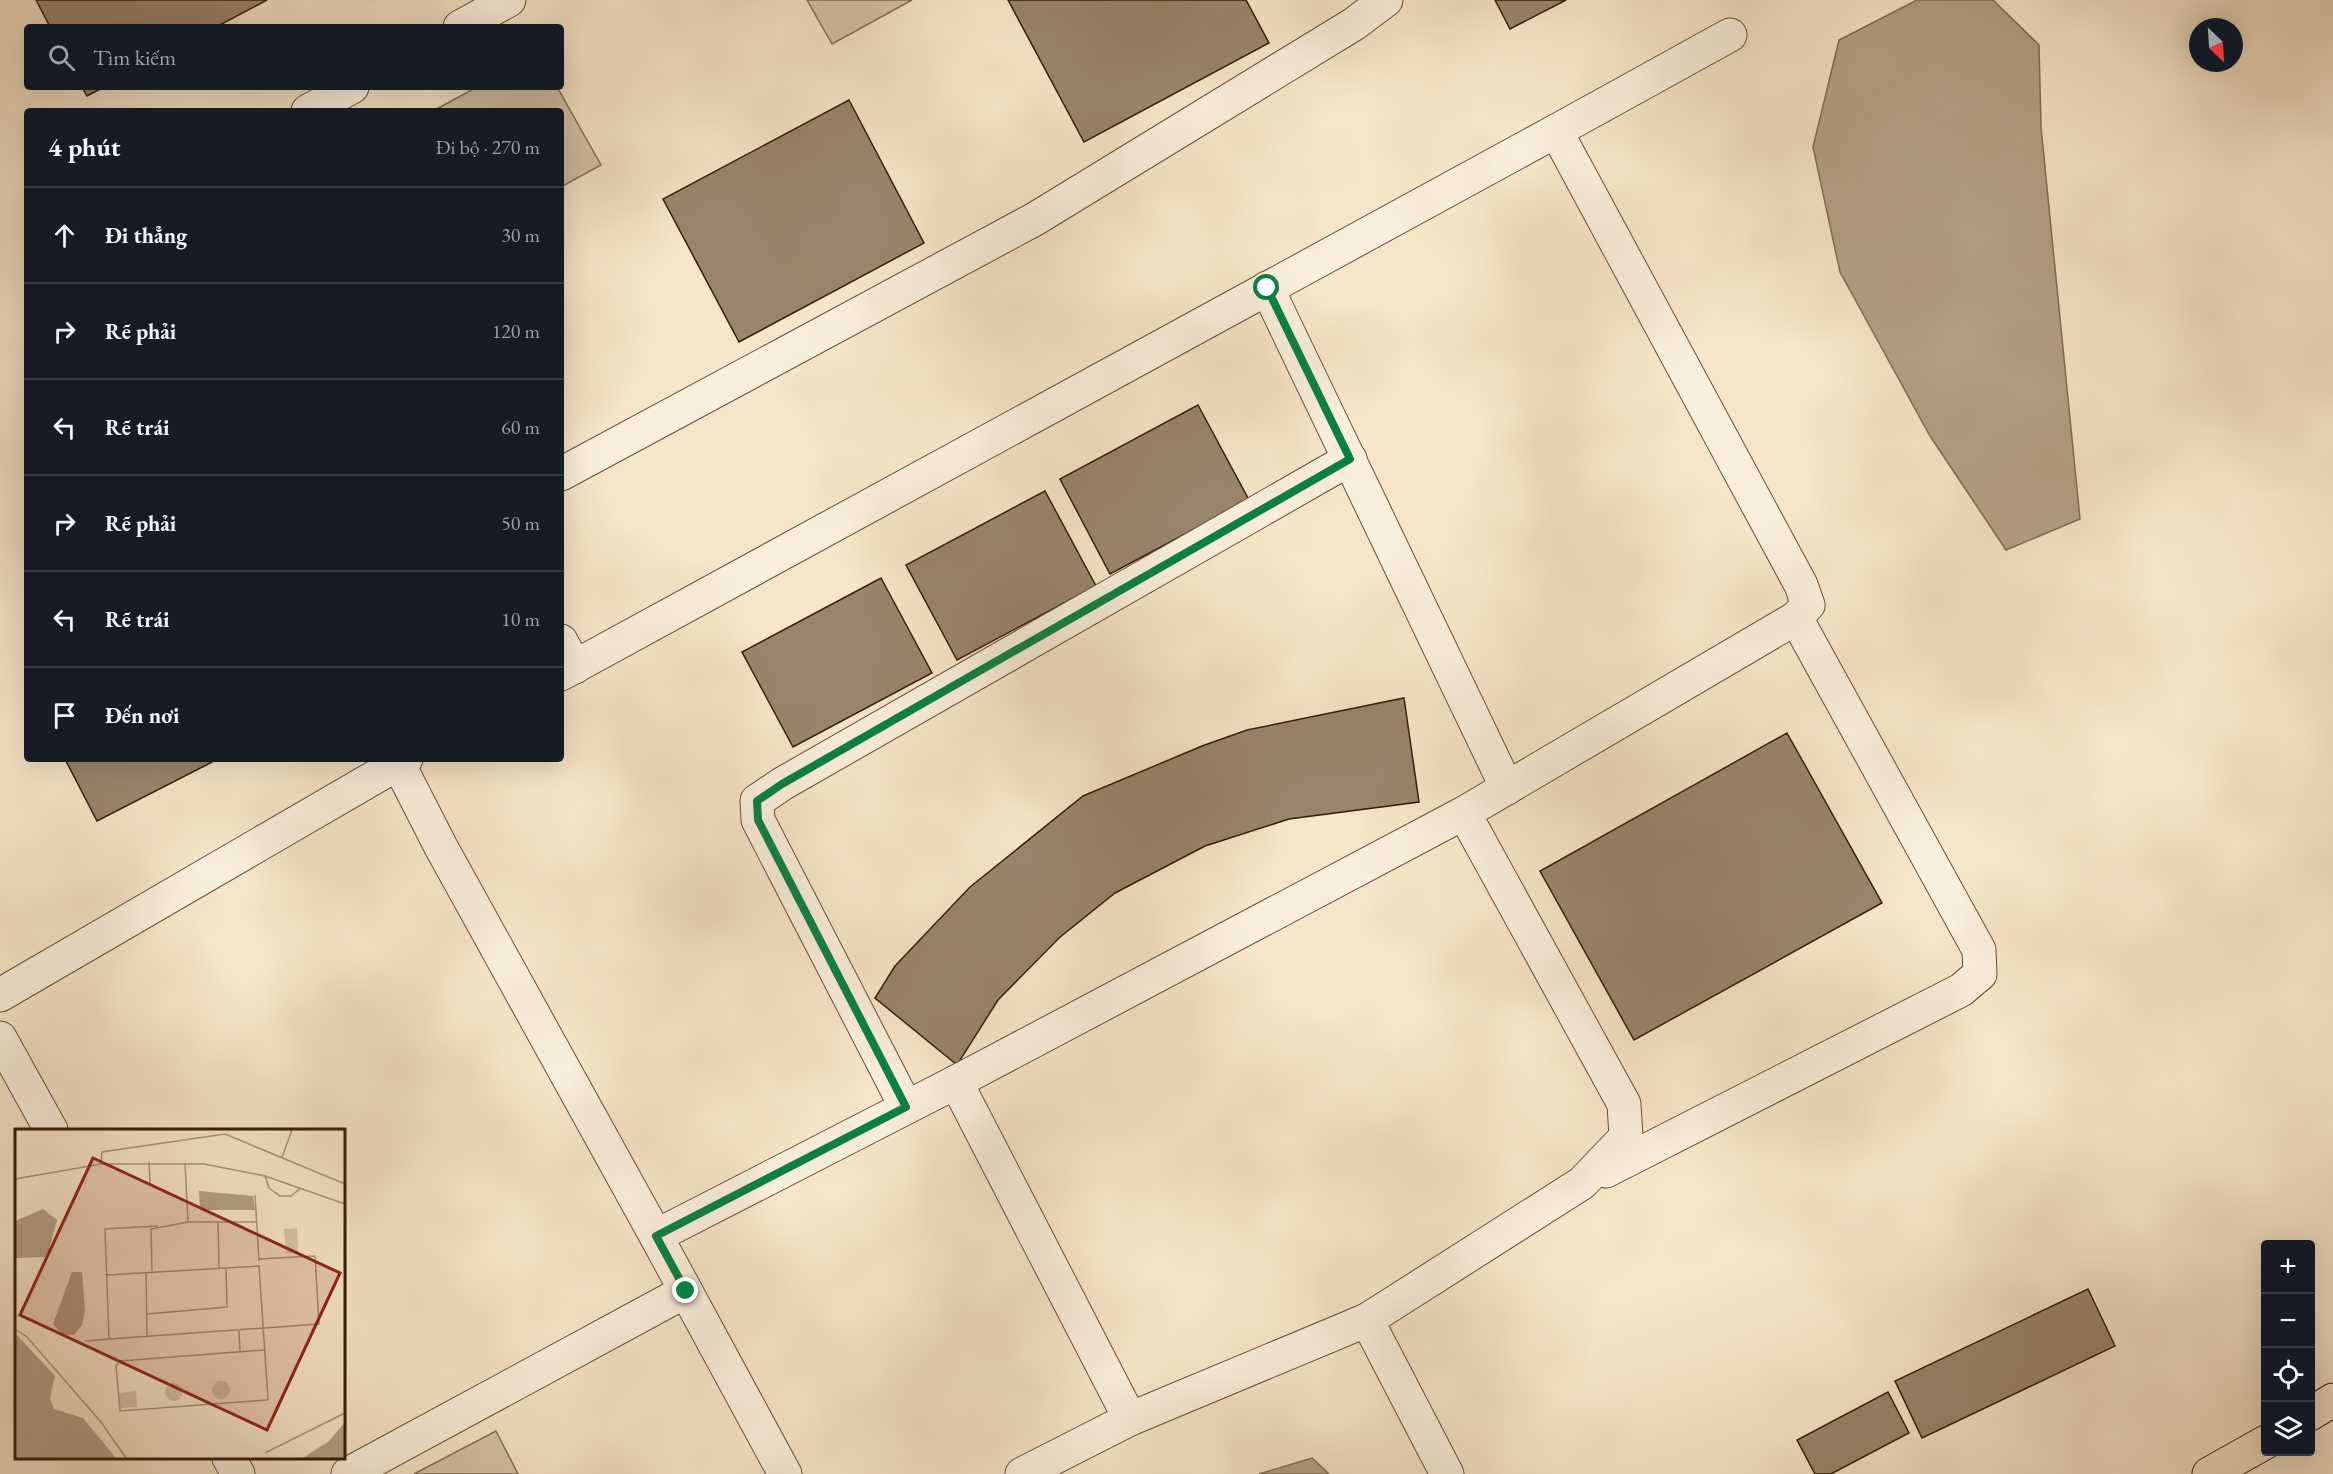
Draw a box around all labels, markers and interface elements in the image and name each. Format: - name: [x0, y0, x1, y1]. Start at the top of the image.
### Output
- north arrow: [2189, 18, 2243, 72]
- search box: [24, 24, 564, 90]
- icon: search: [45, 41, 78, 74]
- text: Tìm kiếm: [93, 43, 176, 72]
- text: 4 phút: [48, 130, 120, 164]
- text: Đi bộ · 270 m: [435, 134, 540, 160]
- icon: ahead: [48, 219, 81, 252]
- text: Đi thẳng: [105, 221, 187, 250]
- text: 30 m: [501, 222, 540, 248]
- route start: [1253, 274, 1279, 300]
- icon: right: [48, 315, 81, 348]
- text: Rẽ phải: [105, 317, 176, 346]
- text: 120 m: [492, 318, 540, 344]
- icon: left: [48, 411, 81, 444]
- text: Rẽ trái: [105, 413, 170, 442]
- text: 60 m: [501, 414, 540, 440]
- icon: right: [48, 507, 81, 540]
- text: Rẽ phải: [105, 509, 176, 538]
- text: 50 m: [501, 510, 540, 536]
- icon: left: [48, 603, 81, 636]
- text: Rẽ trái: [105, 605, 170, 634]
- text: 10 m: [501, 606, 540, 632]
- icon: arrive: [48, 699, 81, 732]
- text: Đến nơi: [105, 701, 180, 730]
- inset map: [15, 1129, 345, 1459]
- map controls: [2261, 1240, 2315, 1456]
- button: +: [2261, 1240, 2315, 1294]
- route end: [672, 1277, 698, 1303]
- button: −: [2261, 1294, 2315, 1348]
- button: locate: [2261, 1348, 2315, 1402]
- button: layers: [2261, 1402, 2315, 1456]

